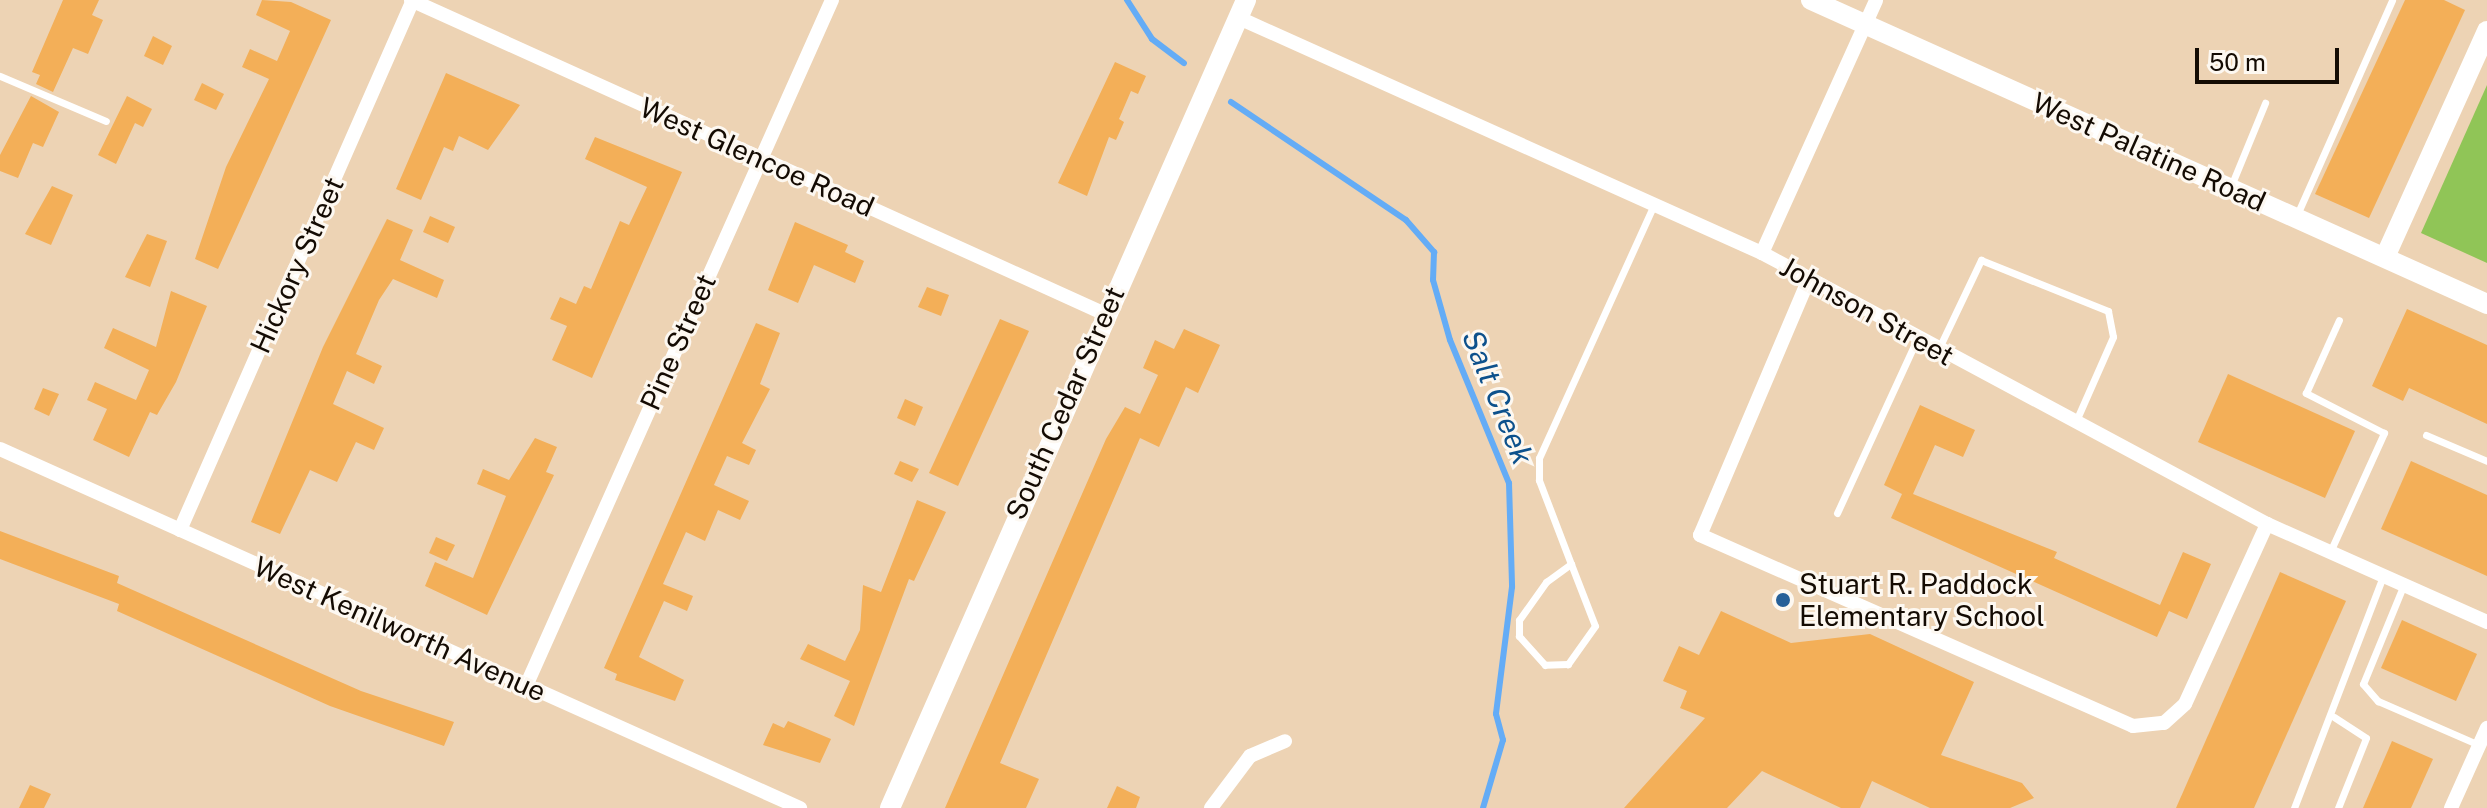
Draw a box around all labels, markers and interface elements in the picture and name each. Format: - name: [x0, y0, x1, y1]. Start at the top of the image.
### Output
- scale bar: [2199, 32, 2343, 82]
- text: 50 m: [2209, 48, 2266, 76]
- street label: West Palatine Road: [2027, 85, 2271, 219]
- street label: West Glencoe Road: [635, 90, 879, 224]
- street label: Hickory Street: [243, 172, 351, 358]
- street label: Johnson Street: [1774, 249, 1960, 373]
- street label: Pine Street: [633, 269, 723, 415]
- street label: South Cedar Street: [999, 281, 1131, 525]
- water label: Salt Creek: [1455, 325, 1541, 469]
- street label: West Kenilworth Avenue: [249, 549, 551, 709]
- place label: Stuart R. Paddock Elementary School: [1799, 567, 2045, 633]
- marker: Stuart R. Paddock Elementary School: [1774, 591, 1792, 609]

